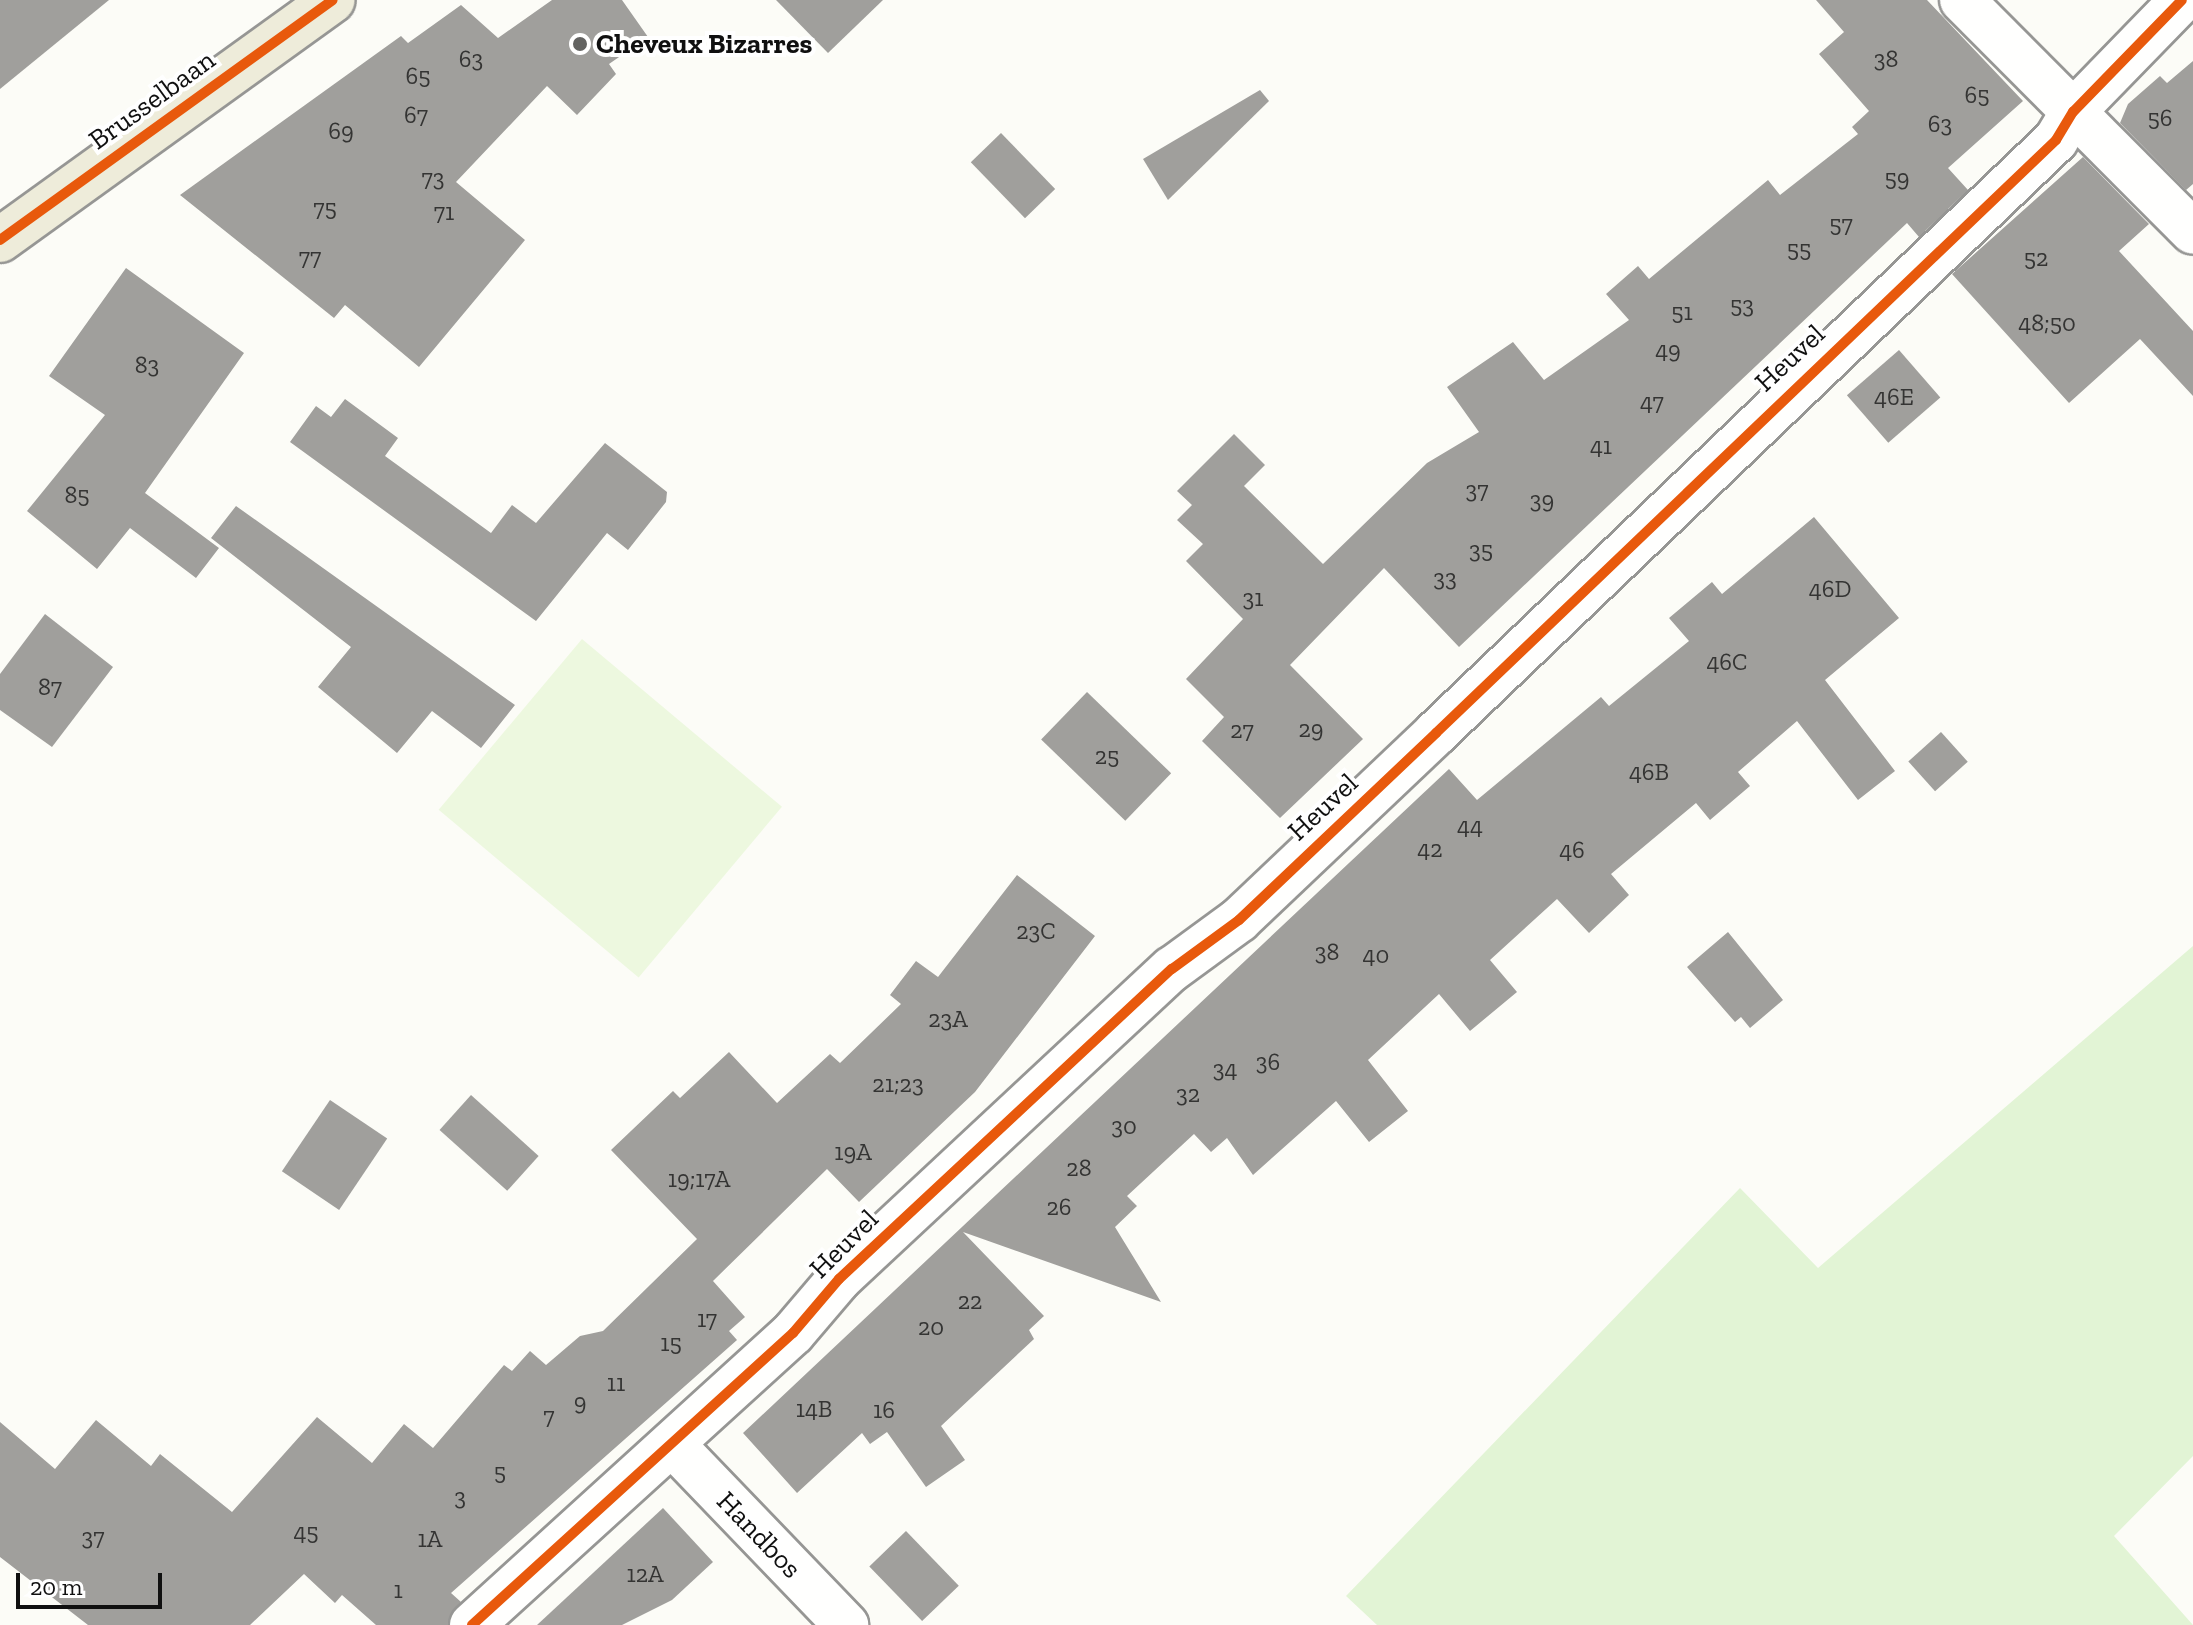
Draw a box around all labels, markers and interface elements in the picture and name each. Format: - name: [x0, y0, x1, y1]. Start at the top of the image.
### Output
- place label: Cheveux Bizarres: [596, 27, 812, 61]
- marker: Cheveux Bizarres: [571, 35, 589, 53]
- street label: Brusselbaan: [82, 43, 222, 157]
- house number: 63: [459, 45, 483, 73]
- house number: 38: [1874, 45, 1898, 73]
- house number: 65: [405, 62, 431, 90]
- house number: 65: [1964, 81, 1990, 109]
- house number: 67: [404, 101, 428, 129]
- house number: 56: [2147, 104, 2173, 132]
- house number: 63: [1928, 110, 1952, 138]
- house number: 69: [328, 117, 354, 145]
- house number: 73: [421, 164, 445, 192]
- house number: 59: [1884, 164, 1910, 192]
- house number: 75: [313, 194, 337, 222]
- house number: 71: [434, 198, 454, 226]
- house number: 57: [1829, 210, 1853, 238]
- house number: 55: [1787, 235, 1811, 263]
- house number: 77: [299, 243, 321, 271]
- house number: 52: [2024, 244, 2048, 272]
- house number: 53: [1730, 291, 1754, 319]
- house number: 51: [1671, 298, 1693, 326]
- house number: 48;50: [2018, 309, 2076, 337]
- street label: Heuvel: [1748, 317, 1832, 399]
- house number: 49: [1655, 336, 1681, 364]
- house number: 83: [135, 351, 159, 379]
- house number: 46E: [1874, 383, 1914, 411]
- house number: 47: [1640, 388, 1664, 416]
- house number: 41: [1590, 432, 1612, 460]
- house number: 37: [1465, 476, 1489, 504]
- house number: 85: [64, 481, 90, 509]
- house number: 39: [1530, 486, 1554, 514]
- house number: 35: [1469, 536, 1493, 564]
- house number: 33: [1433, 564, 1457, 592]
- house number: 46D: [1809, 575, 1851, 603]
- house number: 31: [1243, 584, 1263, 612]
- house number: 46C: [1706, 648, 1748, 676]
- house number: 87: [38, 673, 62, 701]
- house number: 29: [1298, 715, 1324, 743]
- house number: 27: [1230, 716, 1254, 744]
- house number: 25: [1095, 742, 1119, 770]
- house number: 46B: [1629, 758, 1669, 786]
- street label: Heuvel: [1281, 766, 1365, 848]
- house number: 44: [1457, 812, 1483, 840]
- house number: 42: [1417, 835, 1443, 863]
- house number: 46: [1559, 836, 1585, 864]
- house number: 23C: [1016, 917, 1056, 945]
- house number: 38: [1315, 938, 1339, 966]
- house number: 40: [1363, 941, 1389, 969]
- house number: 23A: [928, 1005, 968, 1033]
- house number: 36: [1256, 1048, 1280, 1076]
- house number: 34: [1213, 1055, 1237, 1083]
- house number: 21;23: [872, 1070, 924, 1098]
- house number: 32: [1176, 1080, 1200, 1108]
- house number: 30: [1111, 1112, 1137, 1140]
- house number: 19A: [834, 1138, 872, 1166]
- house number: 28: [1066, 1154, 1092, 1182]
- house number: 19;17A: [668, 1165, 730, 1193]
- house number: 26: [1046, 1193, 1072, 1221]
- street label: Heuvel: [803, 1203, 885, 1285]
- house number: 22: [958, 1287, 982, 1315]
- house number: 17: [697, 1305, 717, 1333]
- house number: 20: [918, 1313, 944, 1341]
- house number: 15: [660, 1329, 682, 1357]
- house number: 11: [607, 1369, 625, 1397]
- house number: 9: [574, 1388, 586, 1416]
- house number: 14B: [796, 1395, 832, 1423]
- house number: 16: [873, 1396, 895, 1424]
- house number: 7: [543, 1402, 555, 1430]
- house number: 5: [494, 1458, 506, 1486]
- house number: 3: [454, 1483, 466, 1511]
- street label: Handbos: [710, 1485, 808, 1585]
- house number: 45: [293, 1518, 319, 1546]
- house number: 37: [81, 1523, 105, 1551]
- house number: 1A: [418, 1525, 442, 1553]
- scale bar: [20, 1557, 166, 1607]
- house number: 12A: [626, 1560, 664, 1588]
- text: 20 m: [30, 1572, 82, 1601]
- house number: 1: [393, 1576, 403, 1604]

